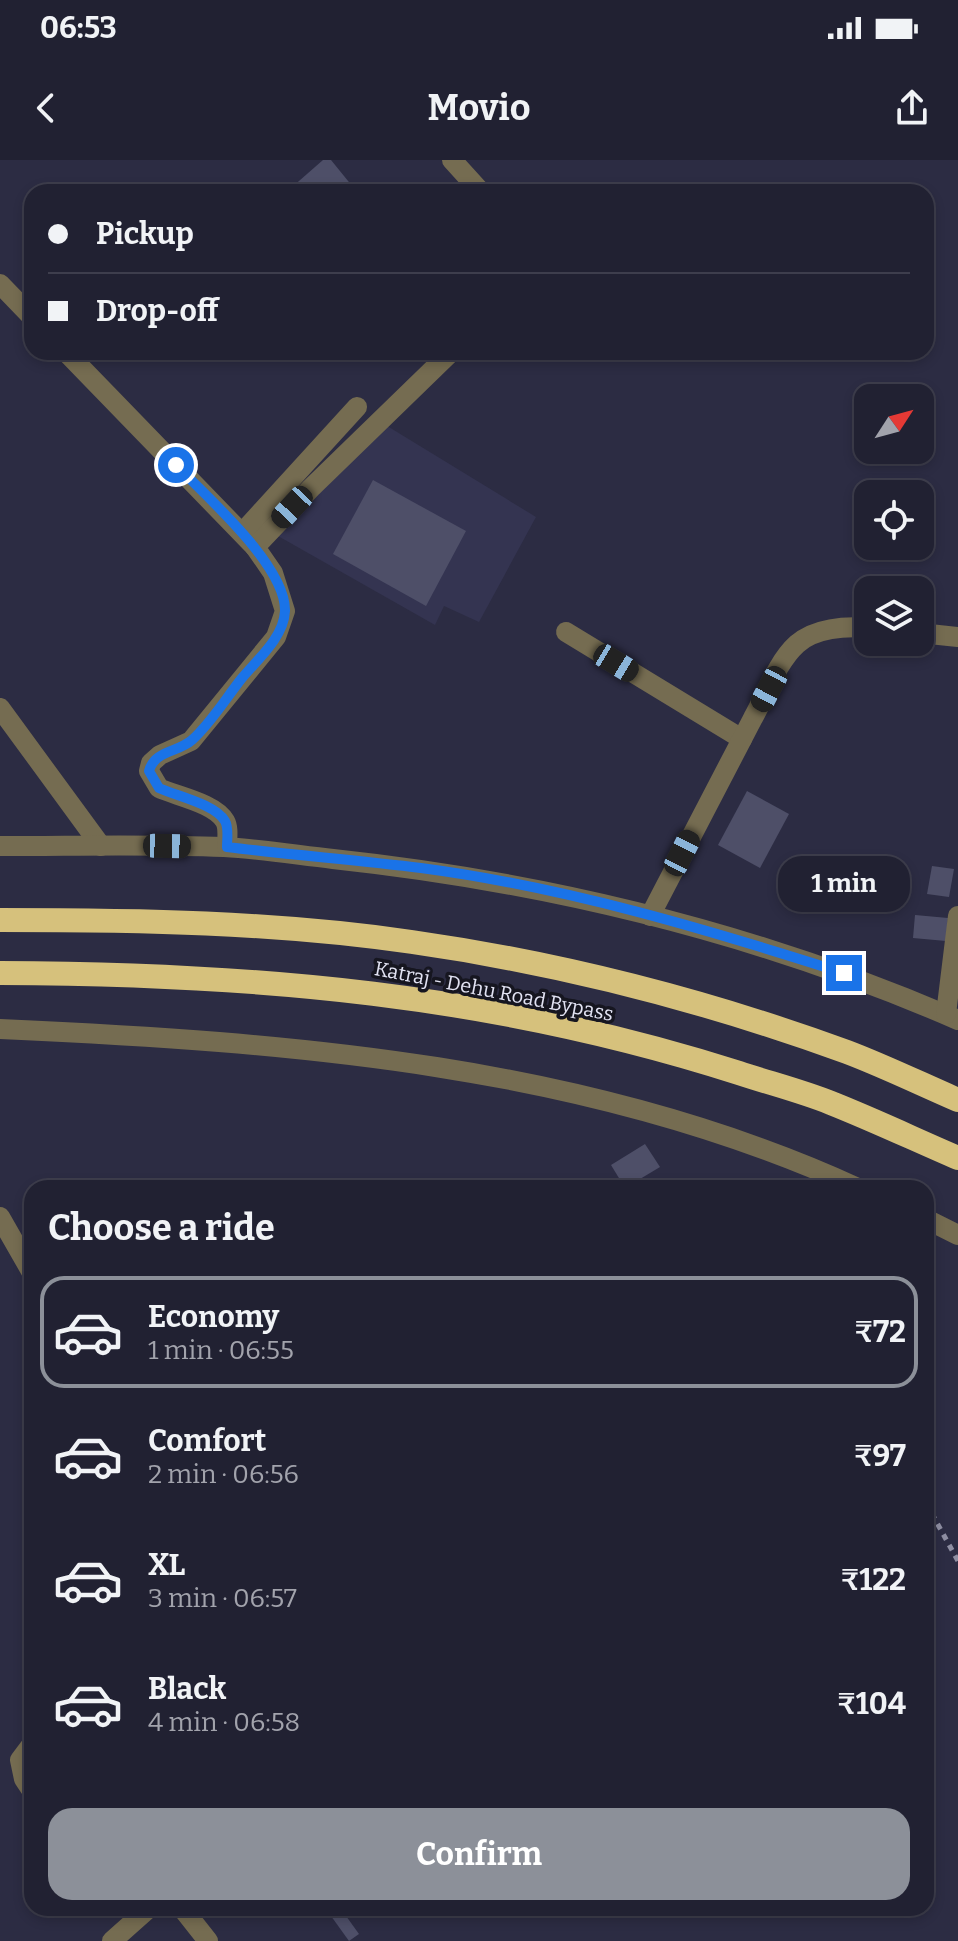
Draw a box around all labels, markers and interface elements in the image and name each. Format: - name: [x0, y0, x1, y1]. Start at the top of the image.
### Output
- text: 06:53: [40, 10, 117, 46]
- icon: back: [24, 86, 68, 130]
- text: Movio: [427, 86, 531, 130]
- icon: share: [890, 86, 934, 130]
- text: Pickup: [96, 216, 194, 252]
- text: Drop-off: [96, 293, 218, 329]
- north arrow: [854, 384, 934, 464]
- map controls: [854, 384, 934, 656]
- route start: [158, 447, 194, 483]
- button: locate: [854, 480, 934, 560]
- car: [267, 481, 317, 533]
- button: layers: [854, 576, 934, 656]
- car: [589, 640, 643, 686]
- car: [747, 662, 791, 716]
- car: [660, 826, 704, 880]
- car: [143, 834, 191, 858]
- callout: 1 min: [778, 857, 910, 913]
- text: 1 min: [811, 868, 877, 899]
- route end: [826, 955, 862, 991]
- street label: Katraj - Dehu Road Bypass: [372, 956, 616, 1027]
- text: Choose a ride: [48, 1206, 275, 1250]
- icon: car: [52, 1296, 124, 1368]
- text: Economy: [148, 1299, 279, 1335]
- text: ₹72: [854, 1314, 906, 1350]
- text: 1 min · 06:55: [148, 1335, 294, 1366]
- icon: car: [52, 1420, 124, 1492]
- text: Comfort: [148, 1423, 266, 1459]
- text: ₹97: [854, 1438, 906, 1474]
- text: 2 min · 06:56: [148, 1459, 299, 1490]
- icon: car: [52, 1544, 124, 1616]
- text: XL: [148, 1547, 185, 1583]
- text: ₹122: [840, 1562, 906, 1598]
- text: 3 min · 06:57: [148, 1583, 297, 1614]
- icon: car: [52, 1668, 124, 1740]
- text: Black: [148, 1671, 226, 1707]
- text: ₹104: [837, 1686, 906, 1722]
- text: 4 min · 06:58: [148, 1707, 300, 1738]
- button: Confirm: [48, 1808, 910, 1900]

